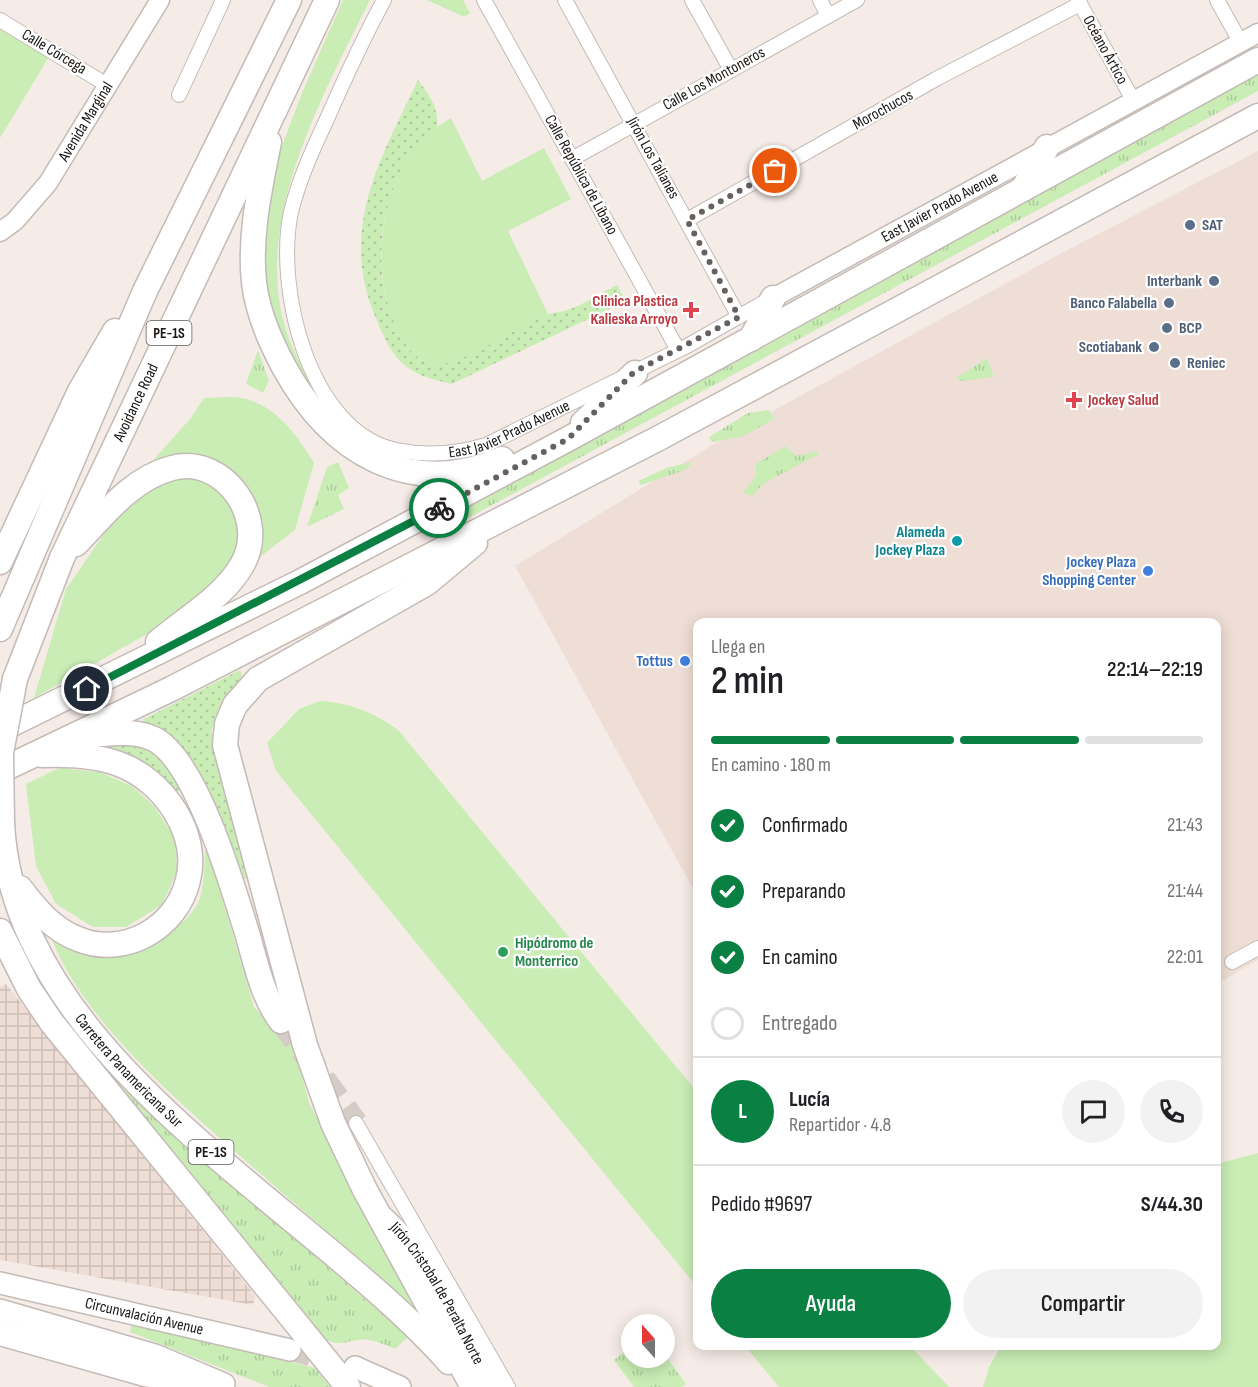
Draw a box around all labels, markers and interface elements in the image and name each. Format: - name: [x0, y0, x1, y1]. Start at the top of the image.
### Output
- street label: Océano Ártico: [1078, 12, 1132, 88]
- street label: Calle Córcega: [18, 25, 90, 79]
- street label: Calle Los Montoneros: [660, 43, 769, 115]
- street label: Avenida Marginal: [54, 78, 117, 166]
- street label: Morochucos: [850, 86, 917, 134]
- street label: Calle República de Líbano: [540, 112, 622, 238]
- street label: Jirón Los Talianes: [622, 113, 683, 202]
- pin: [749, 145, 800, 196]
- icon: bag: [758, 154, 791, 187]
- street label: East Javier Prado Avenue: [878, 167, 1001, 246]
- place label: SAT: [1202, 216, 1223, 235]
- marker: SAT: [1183, 218, 1197, 232]
- place label: Interbank: [1147, 272, 1202, 291]
- marker: Interbank: [1207, 274, 1221, 288]
- place label: Clinica Plastica Kalieska Arroyo: [590, 292, 678, 329]
- place label: Banco Falabella: [1070, 294, 1157, 313]
- marker: Banco Falabella: [1162, 296, 1176, 310]
- marker: Clinica Plastica Kalieska Arroyo: [682, 301, 700, 319]
- place label: BCP: [1179, 319, 1202, 338]
- road number: PE-1S: [146, 321, 192, 345]
- marker: BCP: [1160, 321, 1174, 335]
- place label: Scotiabank: [1079, 338, 1142, 357]
- marker: Scotiabank: [1147, 340, 1161, 354]
- place label: Reniec: [1187, 354, 1226, 373]
- marker: Reniec: [1168, 356, 1182, 370]
- street label: Avoidance Road: [109, 360, 162, 445]
- marker: Jockey Salud: [1065, 391, 1083, 409]
- place label: Jockey Salud: [1087, 391, 1159, 410]
- street label: East Javier Prado Avenue: [448, 396, 573, 462]
- courier: [409, 478, 469, 538]
- icon: bike: [423, 492, 456, 525]
- place label: Alameda Jockey Plaza: [875, 523, 945, 560]
- marker: Alameda Jockey Plaza: [950, 534, 964, 548]
- place label: Jockey Plaza Shopping Center: [1042, 553, 1136, 590]
- marker: Jockey Plaza Shopping Center: [1141, 564, 1155, 578]
- text: Llega en: [711, 635, 765, 659]
- place label: Tottus: [636, 652, 673, 671]
- marker: Tottus: [678, 654, 692, 668]
- text: 22:14–22:19: [1107, 656, 1203, 683]
- text: 2 min: [711, 658, 784, 705]
- pin: [61, 663, 112, 714]
- icon: home: [70, 672, 103, 705]
- text: En camino · 180 m: [711, 753, 831, 777]
- icon: check: [711, 809, 744, 842]
- text: Confirmado: [762, 812, 848, 839]
- text: 21:43: [1167, 813, 1203, 837]
- icon: check: [711, 875, 744, 908]
- text: Preparando: [762, 878, 846, 905]
- text: 21:44: [1167, 879, 1203, 903]
- place label: Hipódromo de Monterrico: [515, 934, 593, 971]
- icon: check: [711, 941, 744, 974]
- text: En camino: [762, 944, 838, 971]
- marker: Hipódromo de Monterrico: [496, 945, 510, 959]
- text: 22:01: [1167, 945, 1203, 969]
- street label: Carretera Panamericana Sur: [71, 1010, 187, 1132]
- text: Entregado: [762, 1010, 837, 1037]
- button: chat: [1062, 1080, 1125, 1143]
- button: phone: [1140, 1080, 1203, 1143]
- text: Lucía: [789, 1086, 830, 1113]
- text: L: [738, 1098, 747, 1125]
- text: Repartidor · 4.8: [789, 1113, 891, 1137]
- road number: PE-1S: [188, 1140, 234, 1164]
- text: Pedido #9697: [711, 1191, 812, 1218]
- text: S/44.30: [1141, 1191, 1203, 1218]
- street label: Jirón Cristobal de Peralta Norte: [385, 1217, 488, 1368]
- button: Ayuda: [711, 1269, 951, 1338]
- button: Compartir: [963, 1269, 1203, 1338]
- street label: Circunvalación Avenue: [83, 1293, 205, 1339]
- north arrow: [621, 1314, 675, 1368]
- map controls: [621, 1314, 675, 1368]

